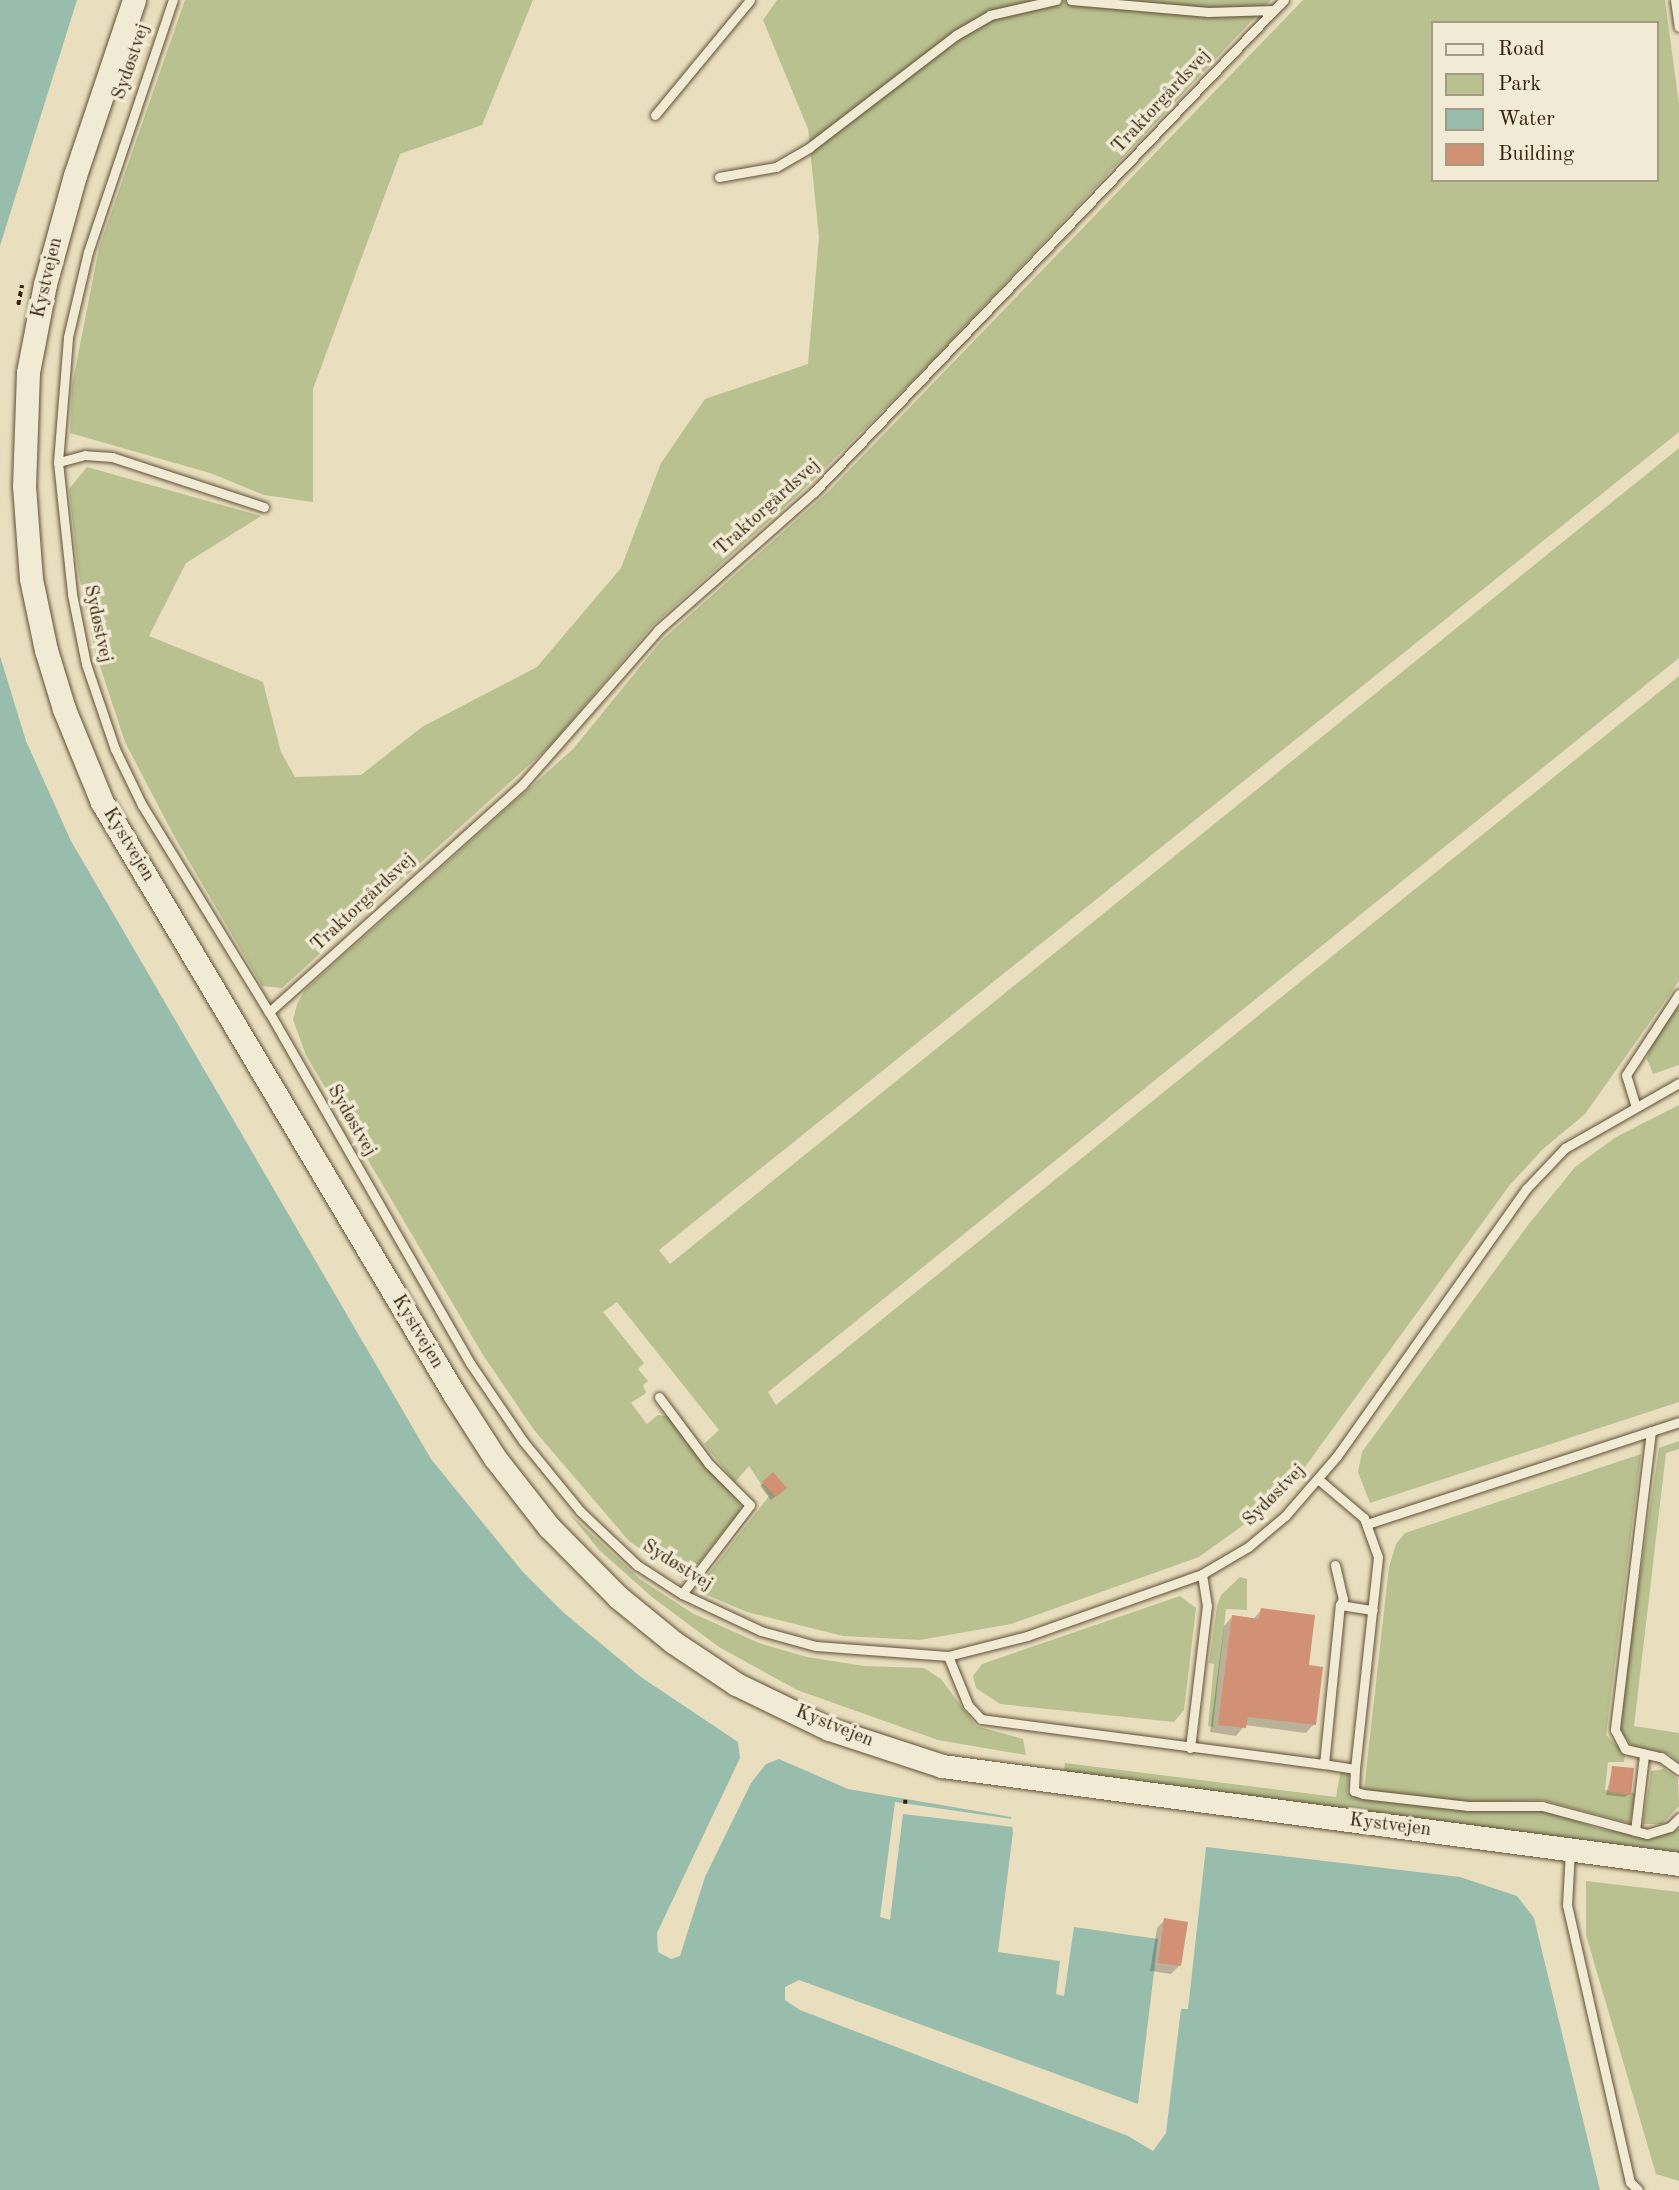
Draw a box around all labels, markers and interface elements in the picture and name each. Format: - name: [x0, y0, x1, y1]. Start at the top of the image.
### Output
- street label: Sydøstvej: [108, 21, 156, 103]
- legend: [1430, 21, 1658, 182]
- text: Road: [1498, 39, 1545, 60]
- street label: Traktorgårdsvej: [1108, 45, 1216, 159]
- text: Park: [1498, 74, 1541, 95]
- text: Water: [1498, 109, 1555, 130]
- text: Building: [1498, 144, 1574, 165]
- street label: Kystvejen: [28, 235, 68, 321]
- street label: Traktorgårdsvej: [711, 455, 825, 561]
- street label: Sydøstvej: [78, 583, 116, 665]
- street label: Kystvejen: [97, 804, 159, 886]
- street label: Traktorgårdsvej: [307, 849, 421, 957]
- street label: Sydøstvej: [321, 1081, 381, 1161]
- street label: Kystvejen: [386, 1291, 448, 1373]
- street label: Sydøstvej: [1239, 1460, 1311, 1532]
- street label: Sydøstvej: [637, 1535, 717, 1597]
- street label: Kystvejen: [792, 1701, 876, 1753]
- street label: Kystvejen: [1348, 1810, 1432, 1842]

